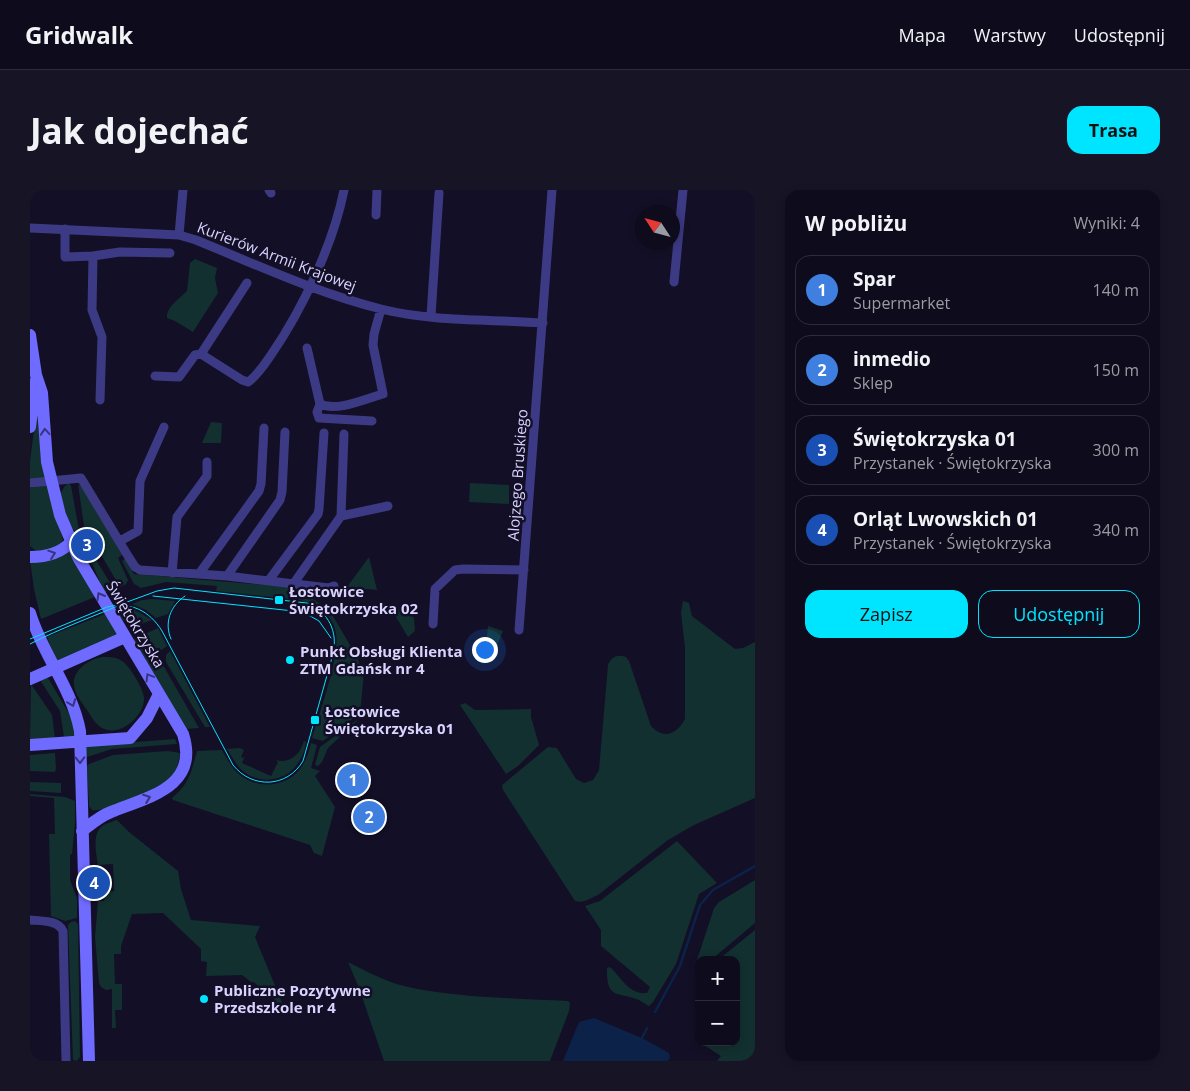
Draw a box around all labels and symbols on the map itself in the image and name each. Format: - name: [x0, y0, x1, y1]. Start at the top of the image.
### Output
- north arrow: [635, 205, 680, 250]
- street label: Kurierów Armii Krajowej: [195, 216, 359, 296]
- street label: Alojzego Bruskiego: [502, 408, 532, 542]
- one-way arrow: [40, 428, 51, 436]
- pin: 3: [71, 526, 103, 564]
- one-way arrow: [47, 550, 56, 560]
- street label: Świętokrzyska: [102, 577, 170, 671]
- place label: Łostowice Świętokrzyska 02: [289, 581, 419, 618]
- one-way arrow: [96, 592, 106, 601]
- marker: Łostowice Świętokrzyska 02: [273, 594, 285, 606]
- your location: [472, 637, 498, 663]
- place label: Punkt Obsługi Klienta ZTM Gdańsk nr 4: [300, 641, 463, 678]
- marker: Punkt Obsługi Klienta ZTM Gdańsk nr 4: [284, 654, 296, 666]
- one-way arrow: [145, 674, 155, 683]
- one-way arrow: [66, 698, 76, 707]
- place label: Łostowice Świętokrzyska 01: [325, 701, 454, 738]
- marker: Łostowice Świętokrzyska 01: [309, 714, 321, 726]
- one-way arrow: [75, 756, 86, 764]
- pin: 1: [337, 761, 369, 799]
- one-way arrow: [142, 794, 151, 805]
- pin: 2: [353, 798, 385, 836]
- pin: 4: [78, 864, 110, 902]
- place label: Publiczne Pozytywne Przedszkole nr 4: [214, 980, 371, 1017]
- marker: Publiczne Pozytywne Przedszkole nr 4: [198, 993, 210, 1005]

